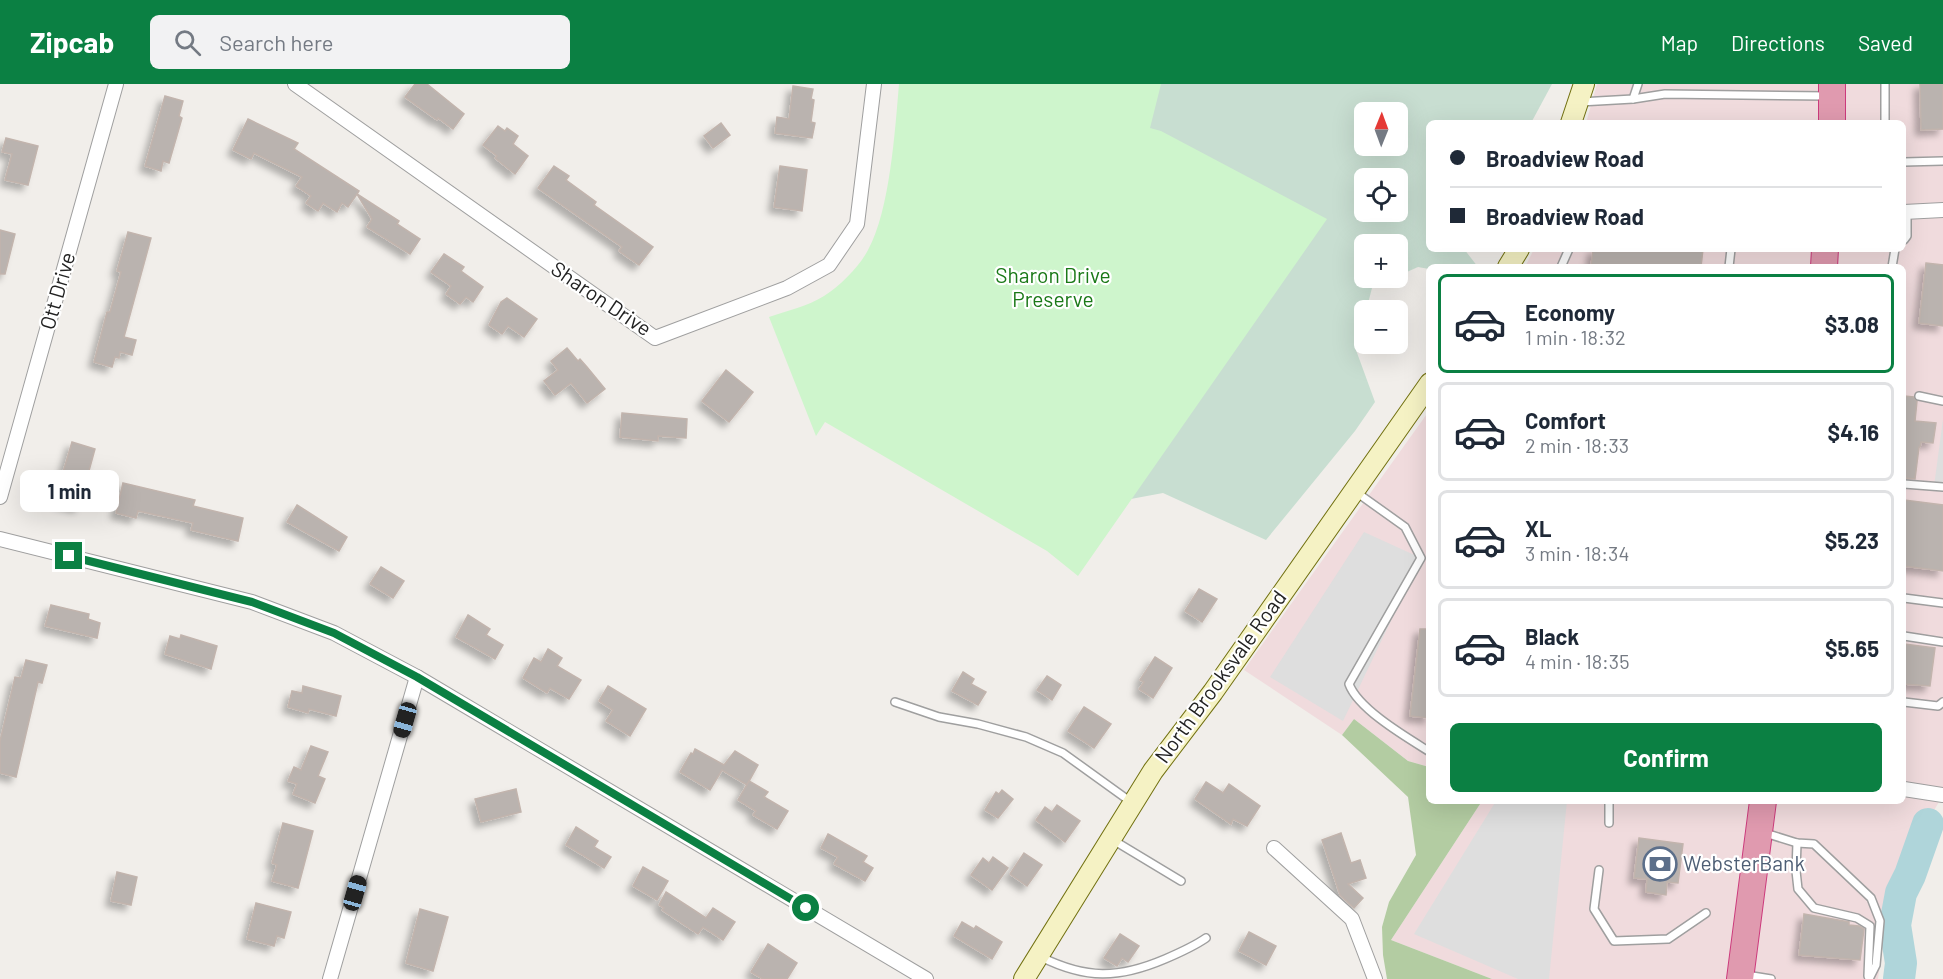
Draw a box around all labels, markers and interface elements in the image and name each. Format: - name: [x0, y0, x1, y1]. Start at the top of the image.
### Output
- search box: [150, 15, 570, 69]
- text: Zipcab: [30, 25, 114, 59]
- icon: search: [171, 26, 204, 59]
- text: Search here: [219, 29, 334, 55]
- text: Map: [1661, 30, 1698, 55]
- text: Directions: [1731, 30, 1825, 55]
- text: Saved: [1858, 30, 1913, 55]
- north arrow: [1354, 102, 1408, 156]
- map controls: [1354, 102, 1408, 354]
- text: Broadview Road: [1486, 145, 1644, 171]
- button: locate: [1354, 168, 1408, 222]
- text: Broadview Road: [1486, 203, 1644, 229]
- button: +: [1354, 234, 1408, 288]
- street label: Ott Drive: [34, 249, 80, 332]
- street label: Sharon Drive: [547, 255, 657, 340]
- park label: Sharon Drive Preserve: [995, 262, 1111, 311]
- icon: car: [1453, 297, 1507, 351]
- text: Economy: [1525, 299, 1615, 325]
- button: −: [1354, 300, 1408, 354]
- text: $3.08: [1825, 311, 1879, 337]
- text: 1 min · 18:32: [1525, 325, 1626, 349]
- icon: car: [1453, 405, 1507, 459]
- text: Comfort: [1525, 407, 1606, 433]
- text: $4.16: [1828, 419, 1879, 445]
- text: 2 min · 18:33: [1525, 433, 1629, 457]
- callout: 1 min: [20, 469, 118, 511]
- text: 1 min: [48, 479, 91, 503]
- icon: car: [1453, 513, 1507, 567]
- text: XL: [1525, 515, 1551, 541]
- text: $5.23: [1825, 527, 1879, 553]
- text: 3 min · 18:34: [1525, 541, 1629, 565]
- route end: [55, 542, 82, 569]
- street label: North Brooksvale Road: [1149, 585, 1291, 767]
- icon: car: [1453, 621, 1507, 675]
- text: Black: [1525, 623, 1579, 649]
- text: $5.65: [1825, 635, 1879, 661]
- text: 4 min · 18:35: [1525, 649, 1629, 673]
- car: [391, 700, 419, 740]
- button: Confirm: [1450, 723, 1882, 792]
- bank icon: WebsterBank: [1642, 846, 1678, 882]
- place label: WebsterBank: [1683, 850, 1805, 875]
- car: [341, 873, 369, 913]
- route start: [792, 894, 819, 921]

